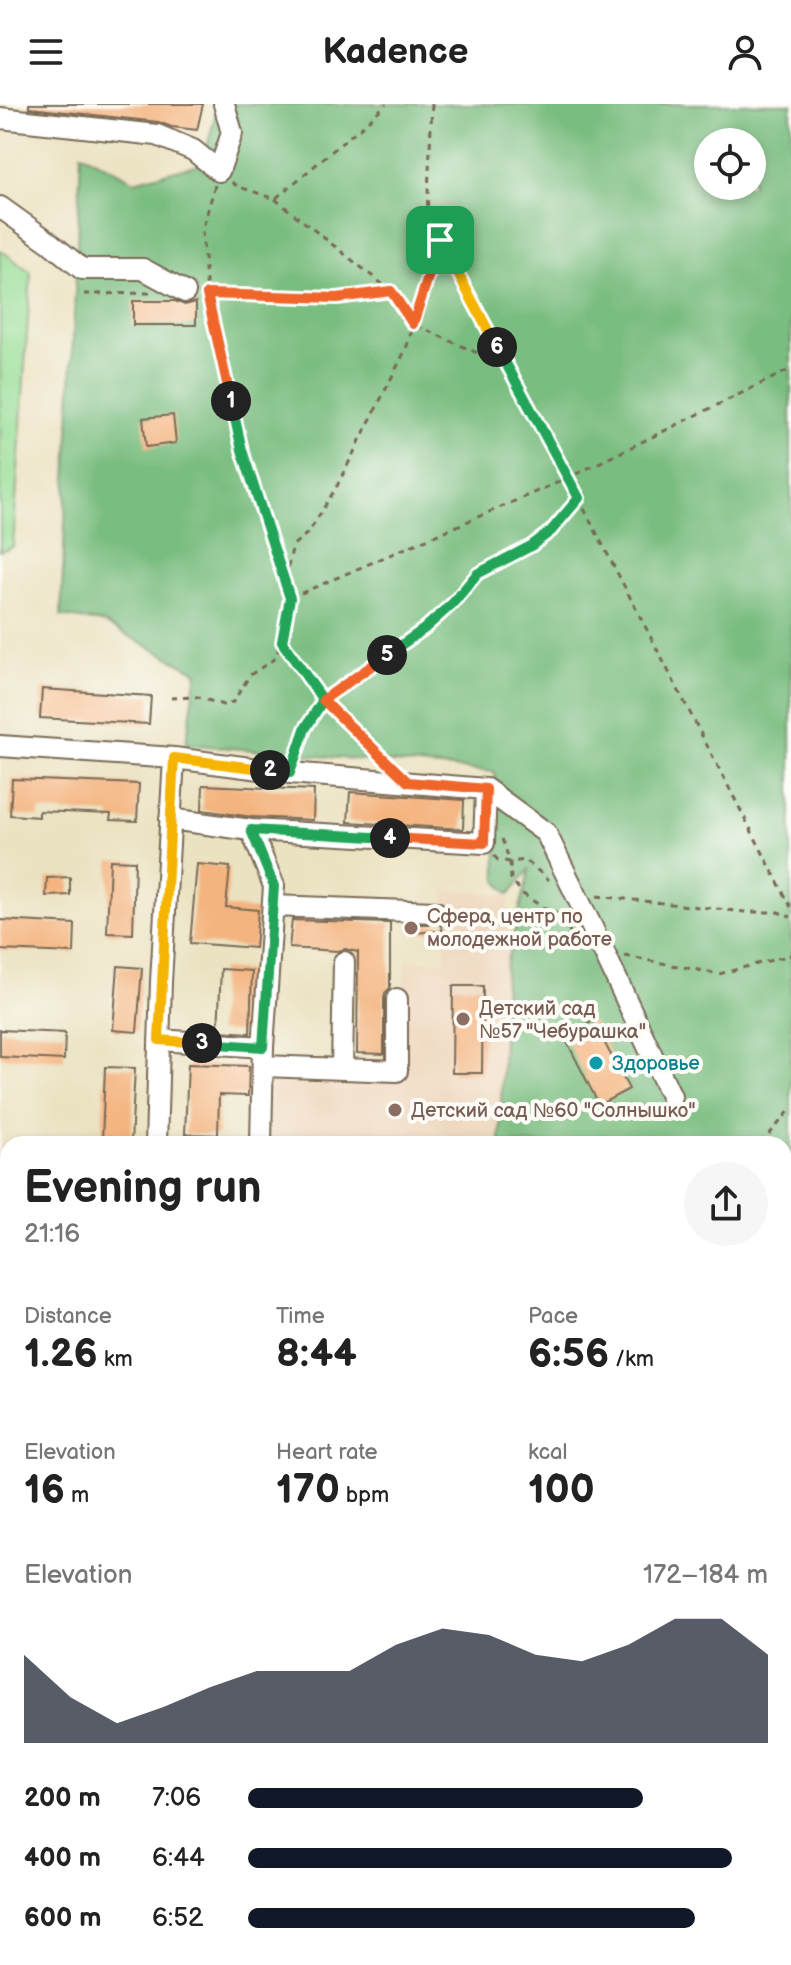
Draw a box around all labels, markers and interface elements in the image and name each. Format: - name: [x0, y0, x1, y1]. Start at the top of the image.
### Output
- icon: menu: [24, 30, 68, 74]
- icon: person: [723, 30, 767, 74]
- text: Kadence: [323, 31, 468, 74]
- map controls: [694, 128, 766, 200]
- button: locate: [694, 128, 766, 200]
- pin: [406, 206, 474, 274]
- icon: arrive: [418, 218, 462, 262]
- pin: 6: [477, 327, 517, 367]
- text: 6: [490, 333, 504, 360]
- pin: 1: [211, 381, 251, 421]
- text: 1: [226, 387, 236, 414]
- pin: 5: [367, 635, 407, 675]
- text: 5: [381, 641, 393, 668]
- pin: 2: [250, 750, 290, 790]
- text: 2: [263, 756, 277, 783]
- pin: 4: [370, 818, 410, 858]
- text: 4: [384, 824, 396, 851]
- place label: Сфера, центр по молодежной работе: [427, 905, 612, 952]
- marker: Сфера, центр по молодежной работе: [402, 919, 420, 937]
- place label: Детский сад №57 "Чебурашка": [479, 997, 646, 1044]
- marker: Детский сад №57 "Чебурашка": [454, 1010, 472, 1028]
- pin: 3: [182, 1023, 222, 1063]
- text: 3: [196, 1029, 208, 1056]
- place label: Здоровье: [612, 1052, 700, 1076]
- marker: Здоровье: [587, 1054, 605, 1072]
- place label: Детский сад №60 "Солнышко": [411, 1099, 696, 1123]
- marker: Детский сад №60 "Солнышко": [386, 1101, 404, 1119]
- text: Evening run: [24, 1162, 261, 1215]
- button: share: [684, 1162, 768, 1246]
- text: 21:16: [24, 1219, 80, 1250]
- text: Distance: [24, 1303, 112, 1330]
- text: Time: [276, 1303, 325, 1330]
- text: Pace: [528, 1303, 578, 1330]
- text: 1.26: [24, 1330, 98, 1378]
- text: 8:44: [276, 1330, 357, 1378]
- text: 6:56: [528, 1330, 609, 1378]
- text: km: [98, 1346, 133, 1373]
- text: /km: [609, 1346, 654, 1373]
- text: Elevation: [24, 1439, 116, 1466]
- text: Heart rate: [276, 1439, 378, 1466]
- text: kcal: [528, 1439, 567, 1466]
- text: 16: [24, 1466, 65, 1514]
- text: 170: [276, 1466, 340, 1514]
- text: 100: [528, 1466, 595, 1514]
- text: m: [65, 1482, 89, 1509]
- text: bpm: [340, 1482, 389, 1509]
- text: Elevation: [24, 1560, 132, 1591]
- text: 172–184 m: [643, 1560, 768, 1591]
- text: 200 m: [24, 1783, 101, 1814]
- text: 7:06: [152, 1783, 201, 1814]
- text: 400 m: [24, 1843, 101, 1874]
- text: 6:44: [152, 1843, 205, 1874]
- text: 600 m: [24, 1903, 101, 1934]
- text: 6:52: [152, 1903, 203, 1934]

